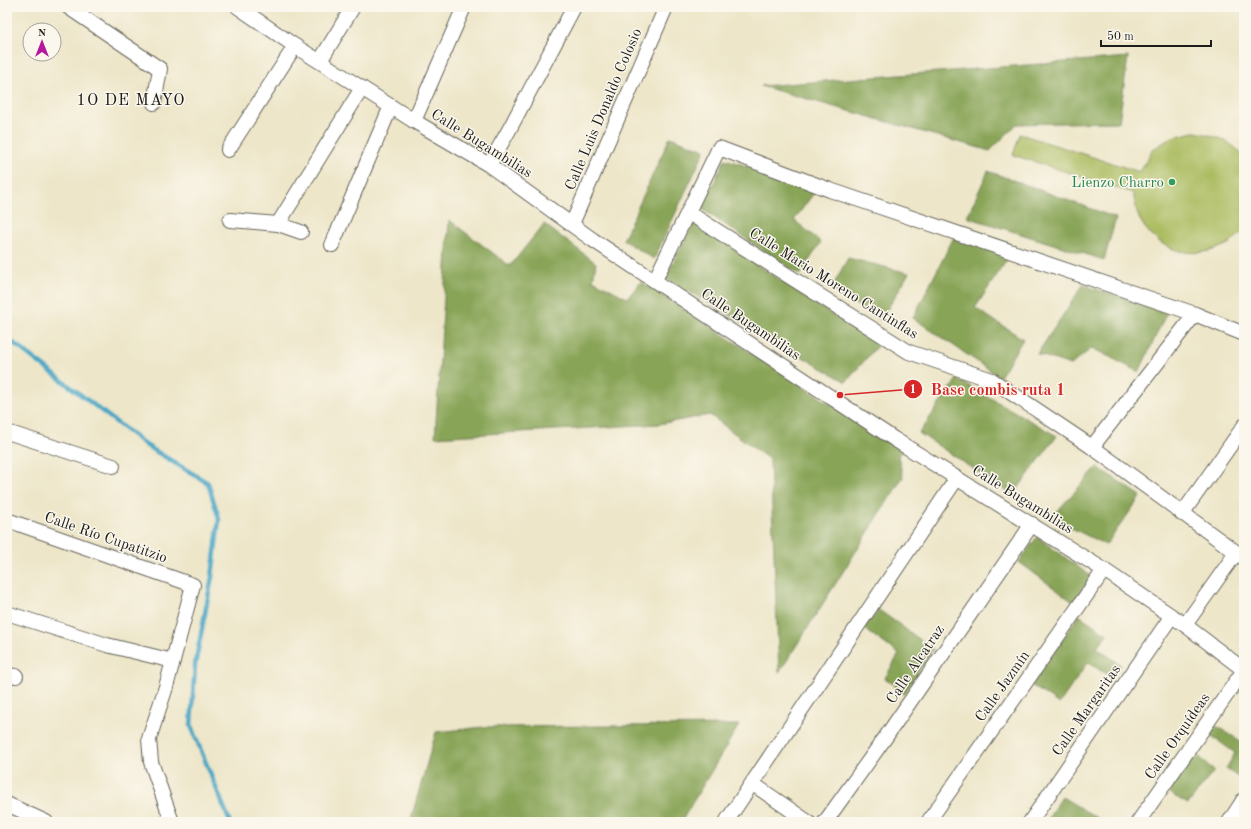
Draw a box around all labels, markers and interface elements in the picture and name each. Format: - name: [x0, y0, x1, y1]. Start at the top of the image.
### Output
- north arrow: [22, 22, 62, 62]
- scale bar: [1101, 22, 1211, 48]
- street label: Calle Luis Donaldo Colosio: [563, 26, 645, 193]
- text: N: [38, 28, 47, 39]
- text: 50 m: [1107, 30, 1134, 43]
- district label: 1O DE MAYO: [77, 93, 185, 109]
- street label: Calle Bugambilias: [428, 107, 534, 181]
- place label: Lienzo Charro: [1071, 176, 1164, 191]
- marker: Lienzo Charro: [1167, 177, 1177, 187]
- street label: Calle Mario Moreno Cantinflas: [746, 226, 920, 343]
- street label: Calle Bugambilias: [698, 287, 803, 364]
- callout: Base combis ruta 1: [903, 375, 1074, 403]
- text: Base combis ruta 1: [931, 383, 1065, 399]
- text: 1: [910, 384, 916, 396]
- street label: Calle Bugambilias: [969, 463, 1075, 537]
- street label: Calle Río Cupatitzio: [42, 510, 169, 567]
- street label: Calle Alcatraz: [884, 623, 948, 707]
- street label: Calle Jazmín: [973, 649, 1033, 725]
- street label: Calle Margaritas: [1050, 662, 1124, 759]
- street label: Calle Orquídeas: [1143, 691, 1213, 783]

